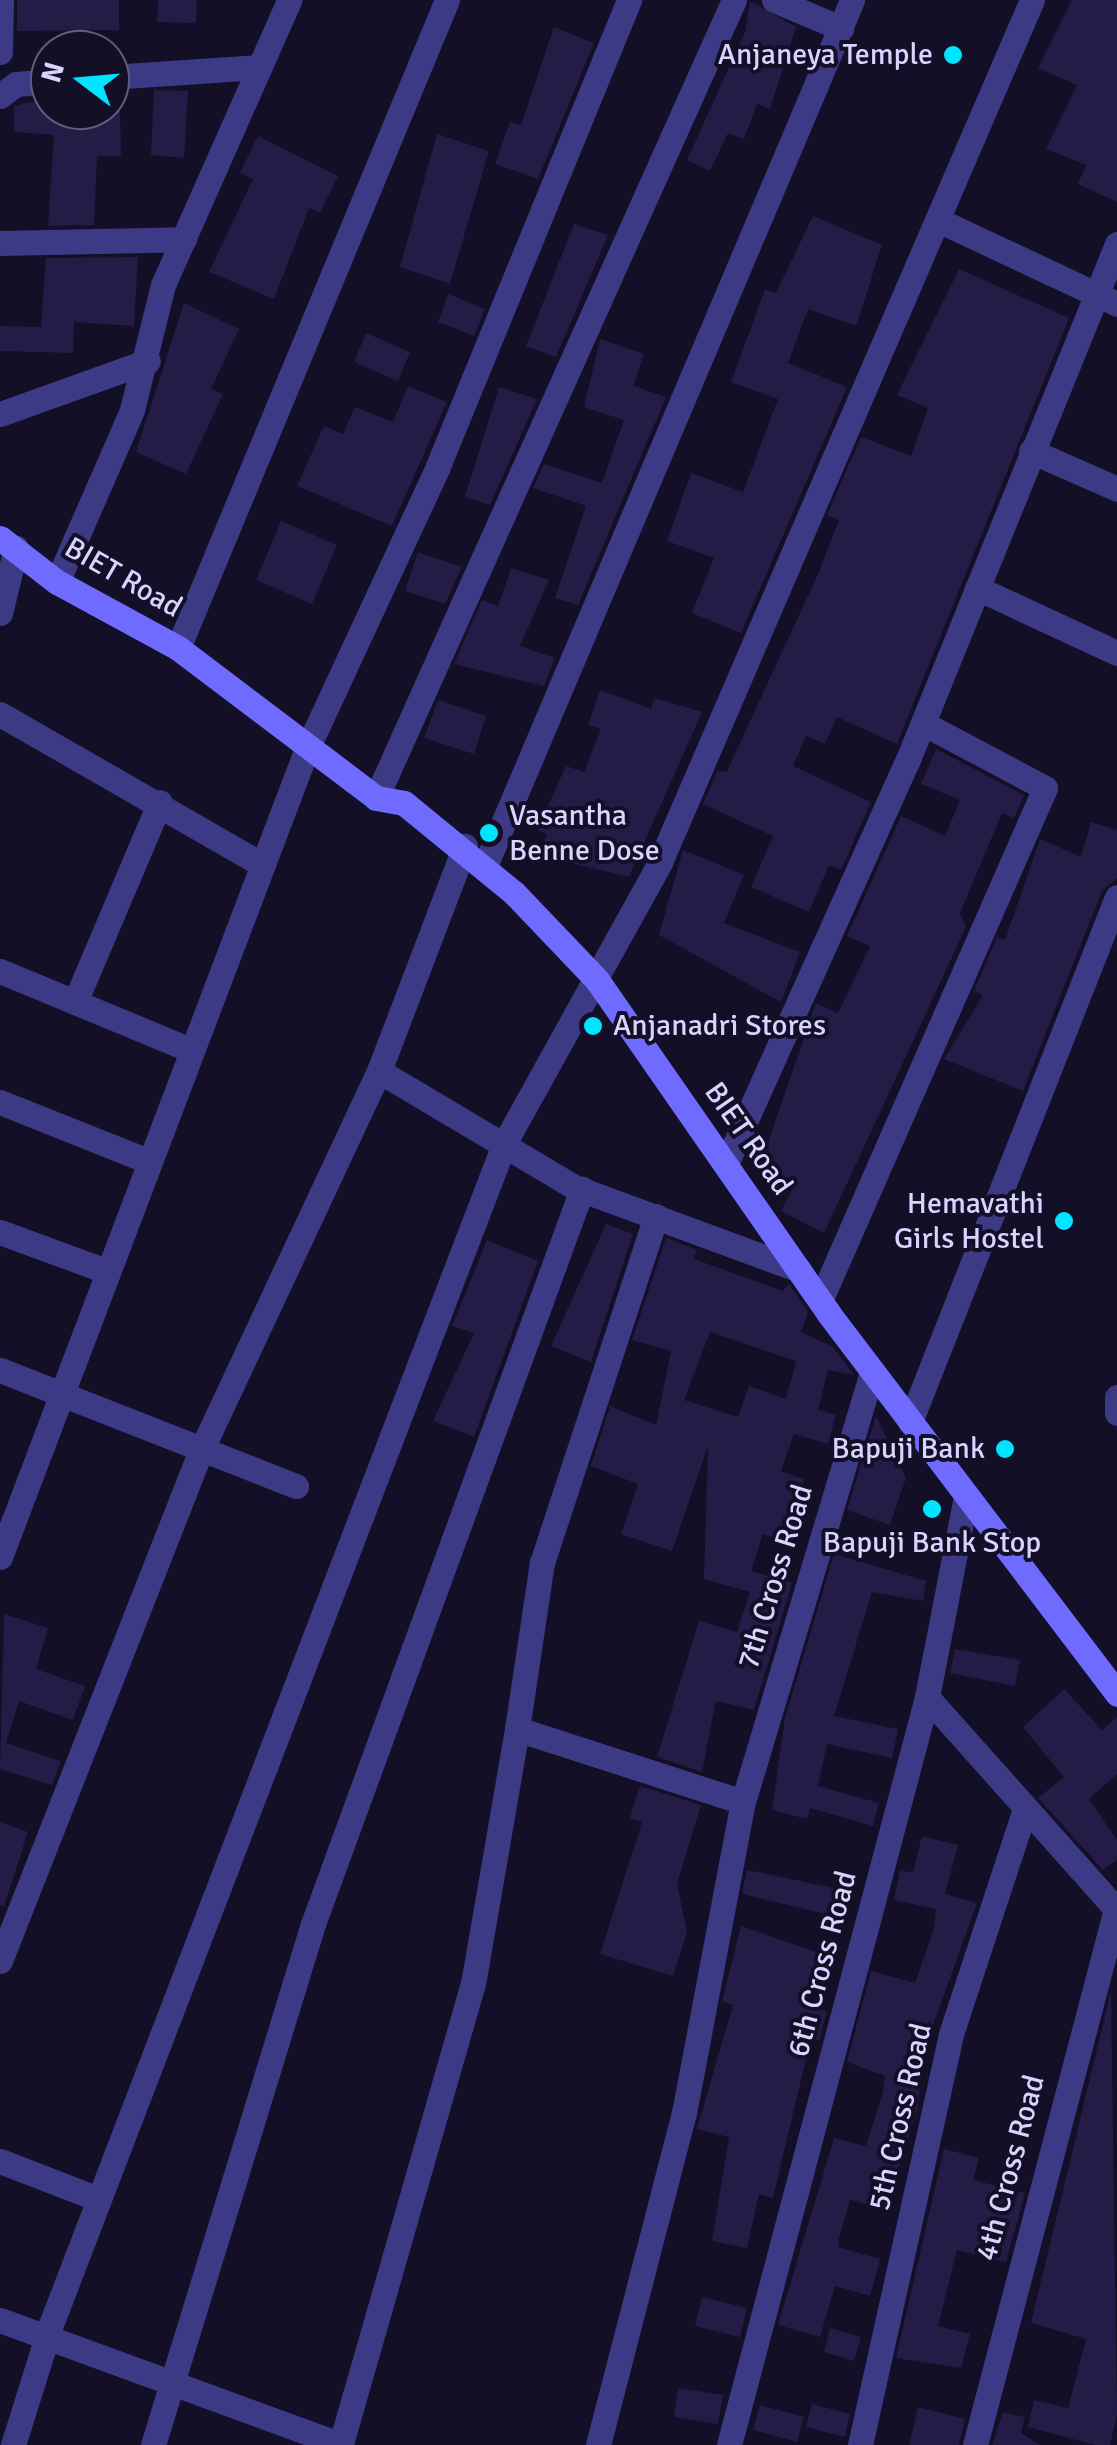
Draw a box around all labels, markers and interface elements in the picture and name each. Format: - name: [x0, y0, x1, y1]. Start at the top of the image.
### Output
- north arrow: [30, 30, 130, 130]
- place label: Anjaneya Temple: [718, 37, 933, 73]
- marker: Anjaneya Temple: [942, 44, 964, 66]
- text: N: [34, 58, 72, 86]
- street label: BIET Road: [58, 530, 188, 626]
- place label: Vasantha Benne Dose: [509, 798, 660, 868]
- marker: Vasantha Benne Dose: [478, 822, 500, 844]
- place label: Anjanadri Stores: [613, 1008, 826, 1044]
- marker: Anjanadri Stores: [582, 1015, 604, 1037]
- street label: BIET Road: [696, 1076, 800, 1202]
- place label: Hemavathi Girls Hostel: [894, 1186, 1044, 1256]
- marker: Hemavathi Girls Hostel: [1053, 1210, 1075, 1232]
- place label: Bapuji Bank: [832, 1431, 985, 1467]
- marker: Bapuji Bank: [994, 1438, 1016, 1460]
- street label: 7th Cross Road: [731, 1480, 821, 1674]
- marker: Bapuji Bank Stop: [921, 1498, 943, 1520]
- place label: Bapuji Bank Stop: [823, 1525, 1041, 1561]
- street label: 6th Cross Road: [781, 1867, 865, 2061]
- street label: 5th Cross Road: [862, 2020, 940, 2214]
- street label: 4th Cross Road: [969, 2071, 1053, 2265]

